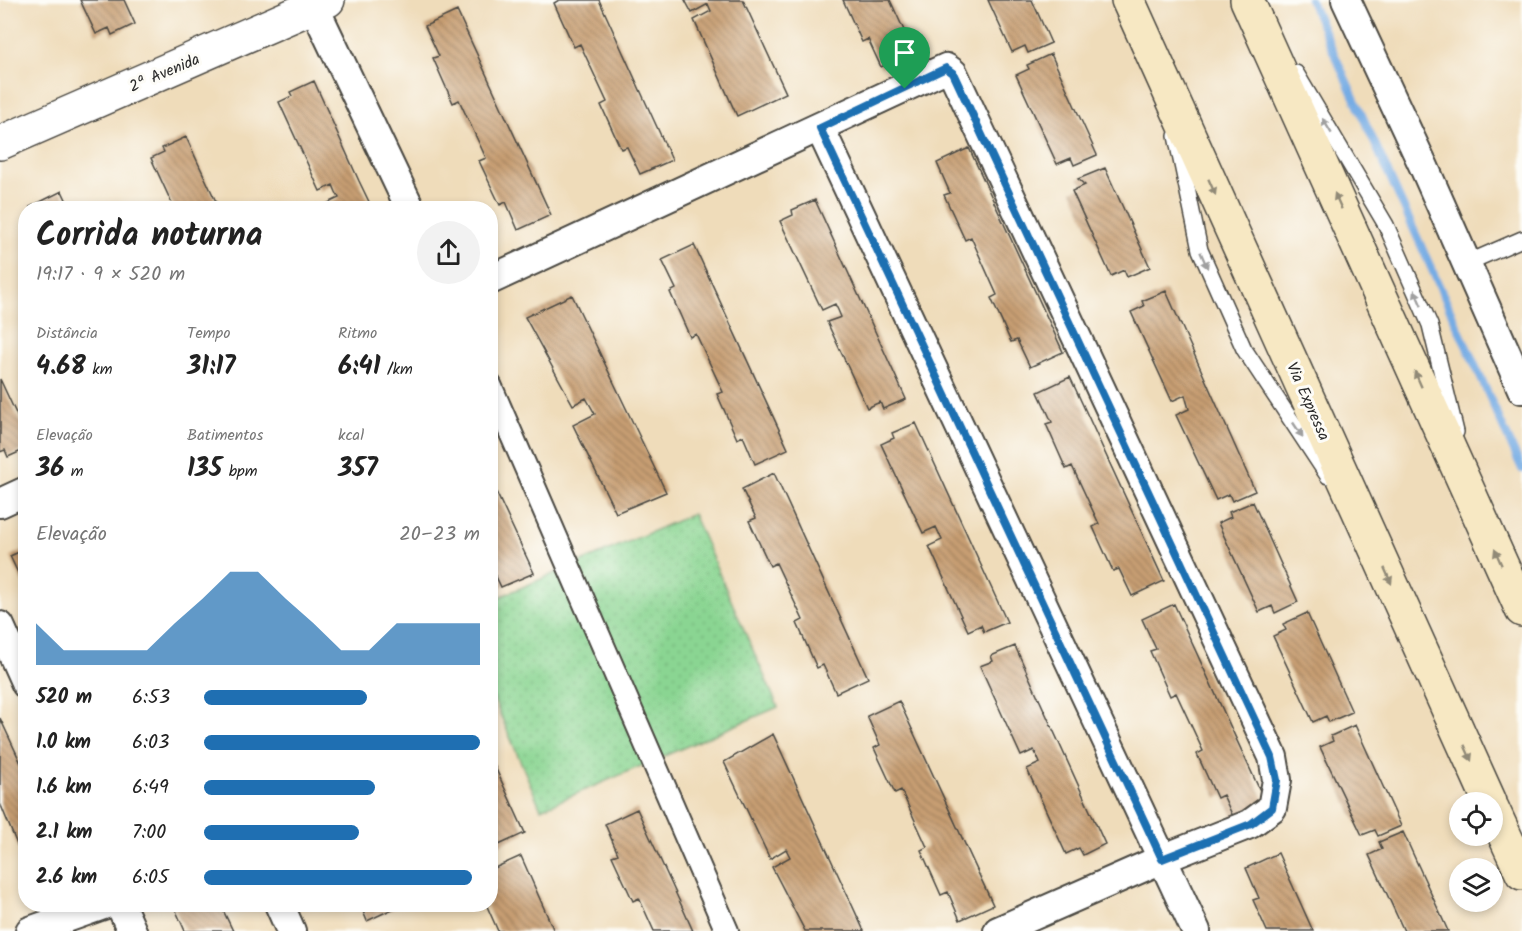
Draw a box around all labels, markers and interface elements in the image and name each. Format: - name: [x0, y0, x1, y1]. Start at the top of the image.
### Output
- pin: [879, 27, 930, 89]
- icon: arrive: [888, 36, 921, 69]
- street label: 2ª Avenida: [125, 47, 204, 100]
- one-way arrow: [1322, 118, 1333, 134]
- one-way arrow: [1208, 179, 1217, 196]
- one-way arrow: [1333, 193, 1342, 210]
- text: Corrida noturna: [36, 210, 263, 263]
- button: share: [417, 221, 480, 284]
- one-way arrow: [1200, 251, 1209, 268]
- text: 19:17 · 9 × 520 m: [36, 259, 185, 291]
- one-way arrow: [1414, 289, 1423, 306]
- text: Distância: [36, 321, 98, 346]
- text: Tempo: [187, 321, 230, 346]
- text: Ritmo: [338, 321, 377, 346]
- text: 4.68: [36, 346, 86, 388]
- text: 31:17: [187, 346, 236, 388]
- text: 6:41: [338, 346, 381, 388]
- text: km: [86, 357, 112, 382]
- text: /km: [381, 357, 413, 382]
- street label: Via Expressa: [1279, 358, 1336, 445]
- one-way arrow: [1413, 370, 1422, 387]
- one-way arrow: [1292, 422, 1303, 438]
- text: Elevação: [36, 423, 93, 448]
- text: Batimentos: [187, 423, 263, 448]
- text: kcal: [338, 423, 364, 448]
- text: 36: [36, 448, 64, 490]
- text: 135: [187, 448, 222, 490]
- text: 357: [338, 448, 378, 490]
- text: m: [64, 459, 83, 484]
- text: bpm: [222, 459, 257, 484]
- text: Elevação: [36, 519, 107, 551]
- text: 20–23 m: [399, 519, 480, 551]
- one-way arrow: [1493, 547, 1503, 565]
- one-way arrow: [1383, 567, 1392, 584]
- text: 520 m: [36, 682, 92, 714]
- text: 6:53: [132, 682, 170, 714]
- text: 1.0 km: [36, 727, 91, 759]
- text: 6:03: [132, 727, 169, 759]
- one-way arrow: [1463, 745, 1473, 763]
- text: 1.6 km: [36, 772, 92, 804]
- text: 6:49: [132, 772, 169, 804]
- map controls: [1449, 792, 1503, 912]
- button: locate: [1449, 792, 1503, 846]
- text: 2.1 km: [36, 817, 92, 849]
- text: 7:00: [132, 817, 166, 849]
- button: layers: [1449, 858, 1503, 912]
- text: 2.6 km: [36, 862, 97, 894]
- text: 6:05: [132, 862, 169, 894]

